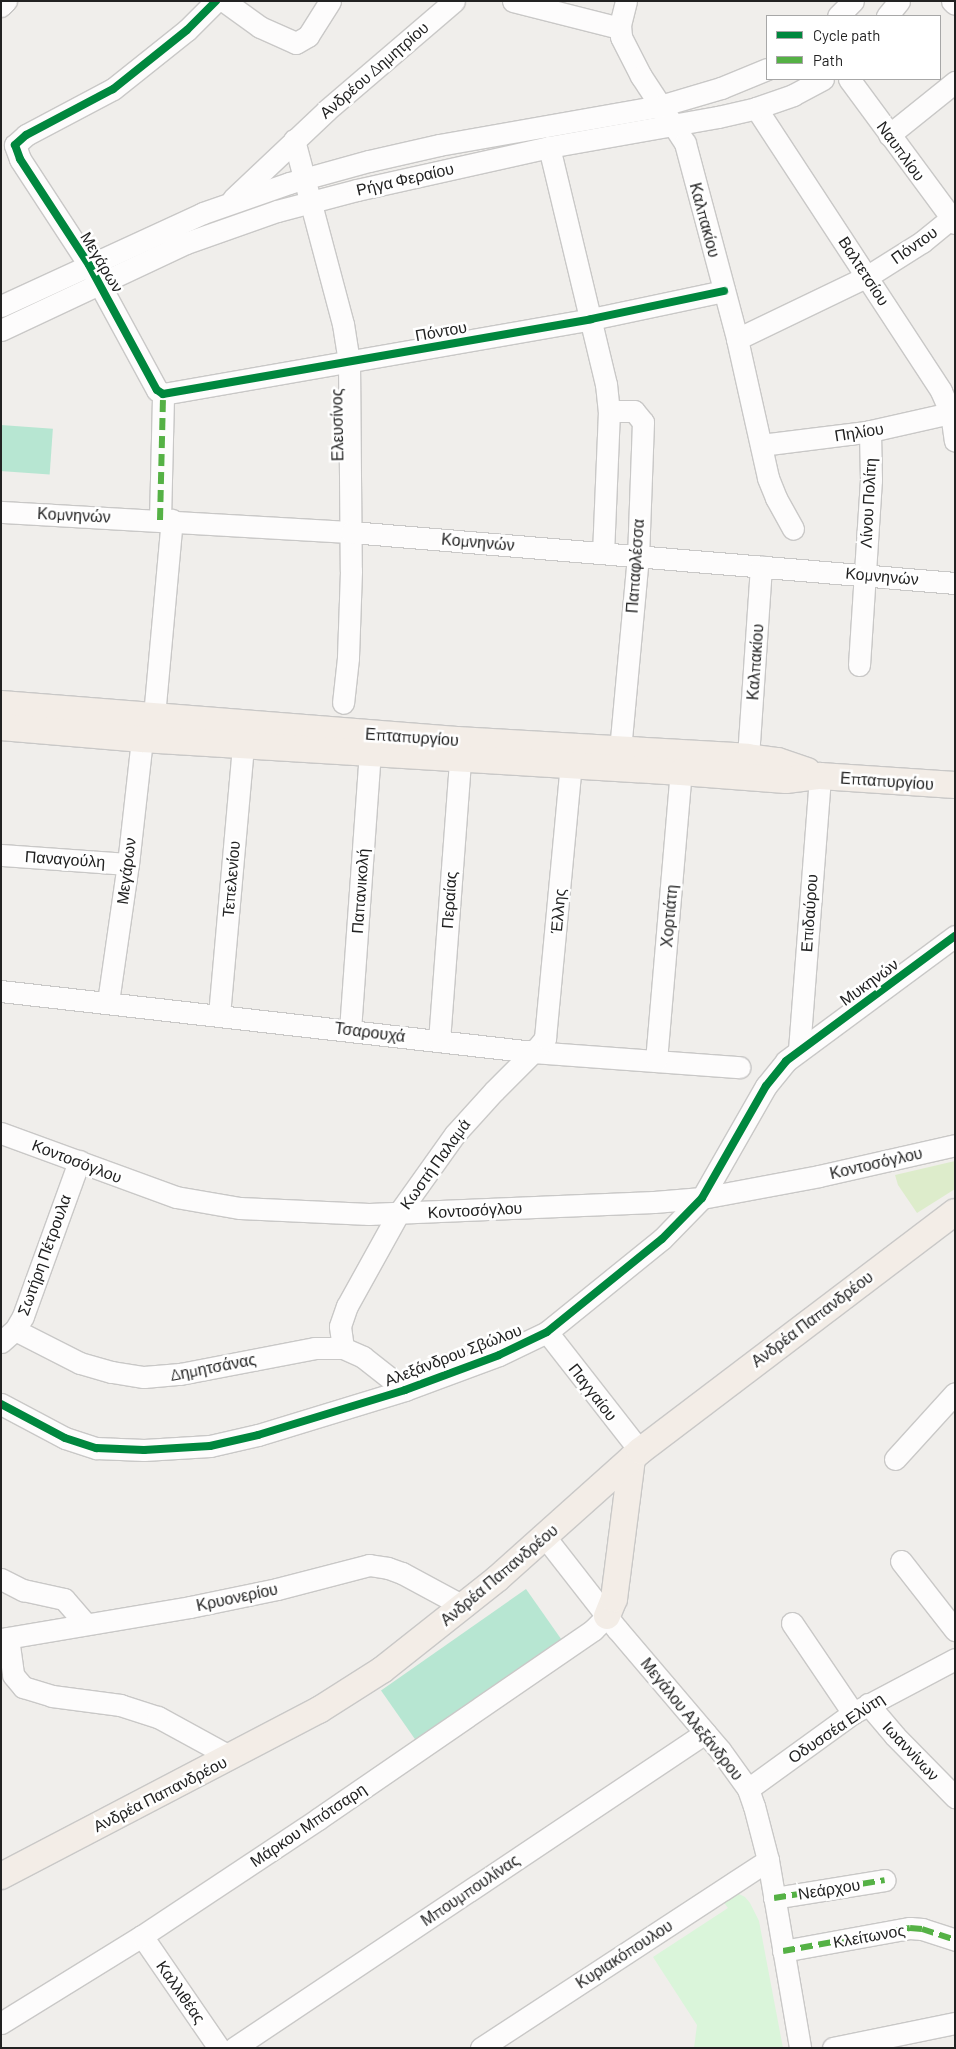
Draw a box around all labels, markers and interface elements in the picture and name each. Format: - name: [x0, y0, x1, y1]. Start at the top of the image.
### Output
- legend: [766, 15, 941, 80]
- street label: Ανδρέου Δημητρίου: [316, 18, 432, 122]
- text: Cycle path: [813, 26, 880, 44]
- text: Path: [813, 51, 843, 69]
- street label: Ναυπλίου: [873, 117, 929, 185]
- street label: Ρήγα Φεραίου: [354, 158, 456, 200]
- street label: Καλπακίου: [686, 181, 724, 259]
- street label: Πόντου: [887, 222, 941, 268]
- street label: Μεγάρων: [76, 228, 128, 296]
- street label: Βαλτετσίου: [835, 233, 893, 309]
- street label: Πόντου: [414, 317, 468, 345]
- street label: Ελευσίνος: [327, 389, 347, 461]
- street label: Πηλίου: [833, 419, 885, 445]
- street label: Λίνου Πολίτη: [856, 458, 880, 548]
- street label: Κομνηνών: [37, 503, 111, 527]
- street label: Παπαφλέσσα: [622, 518, 648, 614]
- street label: Κομνηνών: [441, 529, 515, 555]
- street label: Κομνηνών: [845, 563, 919, 589]
- street label: Καλπακίου: [743, 623, 767, 701]
- street label: Επταπυργίου: [365, 724, 459, 750]
- street label: Επταπυργίου: [840, 768, 934, 794]
- street label: Μεγάρων: [112, 836, 140, 906]
- street label: Τεπελενίου: [218, 840, 244, 918]
- street label: Παναγούλη: [24, 847, 106, 871]
- street label: Παπανικολή: [347, 848, 373, 934]
- street label: Περαίας: [437, 871, 461, 929]
- street label: Επιδαύρου: [797, 873, 821, 953]
- street label: Χορτιάτη: [657, 884, 681, 948]
- street label: Έλλης: [546, 888, 570, 934]
- street label: Μυκηνών: [836, 954, 902, 1010]
- street label: Τσαρουχά: [334, 1018, 406, 1046]
- street label: Κωστή Παλαμά: [396, 1115, 474, 1213]
- street label: Κοντοσόγλου: [29, 1135, 125, 1187]
- street label: Κοντοσόγλου: [828, 1143, 924, 1183]
- street label: Σωτήρη Πέτρουλα: [13, 1192, 75, 1318]
- street label: Κοντοσόγλου: [427, 1198, 523, 1222]
- street label: Ανδρέα Παπανδρέου: [747, 1267, 877, 1371]
- street label: Αλεξάνδρου Σβώλου: [382, 1320, 524, 1390]
- street label: Δημητσάνας: [169, 1349, 257, 1385]
- street label: Παγγαίου: [565, 1360, 621, 1424]
- street label: Ανδρέα Παπανδρέου: [436, 1520, 562, 1630]
- street label: Κρυονερίου: [194, 1579, 280, 1615]
- street label: Μεγάλου Αλεξάνδρου: [637, 1654, 747, 1784]
- street label: Οδυσσέα Ελύτη: [784, 1689, 888, 1767]
- street label: Ιωαννίνων: [879, 1717, 943, 1785]
- street label: Ανδρέα Παπανδρέου: [90, 1752, 230, 1836]
- street label: Μάρκου Μπότσαρη: [246, 1779, 370, 1871]
- street label: Μπουμπουλίνας: [417, 1850, 523, 1930]
- street label: Νεάρχου: [797, 1875, 861, 1903]
- street label: Κυριακόπουλου: [572, 1916, 676, 1992]
- street label: Κλείτωνος: [832, 1920, 906, 1952]
- street label: Καλλιθέας: [152, 1957, 210, 2027]

